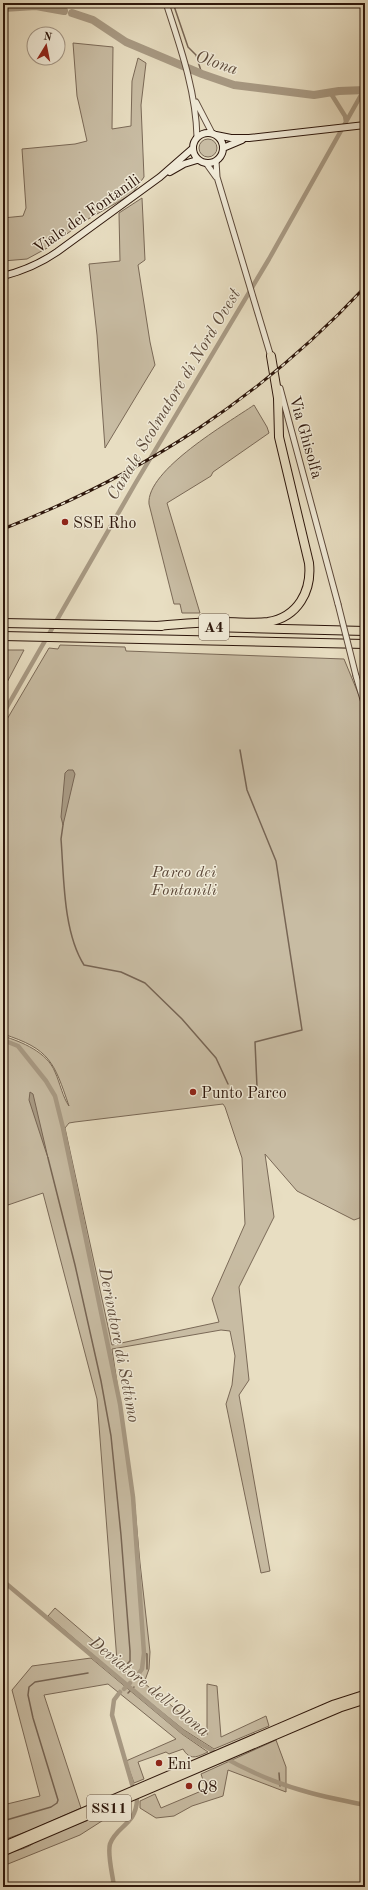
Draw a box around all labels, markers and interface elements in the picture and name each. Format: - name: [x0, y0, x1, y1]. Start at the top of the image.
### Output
- north arrow: [26, 26, 66, 66]
- text: N: [42, 31, 53, 44]
- water label: Olona: [193, 48, 240, 79]
- street label: Viale dei Fontanili: [31, 172, 143, 257]
- water label: Canale Scolmatore di Nord Ovest: [104, 286, 244, 503]
- street label: Via Ghisolfa: [286, 394, 325, 481]
- place label: SSE Rho: [73, 516, 137, 532]
- marker: SSE Rho: [60, 517, 70, 527]
- road number: A4: [199, 614, 229, 640]
- park label: Parco dei Fontanili: [150, 865, 217, 899]
- place label: Punto Parco: [201, 1086, 287, 1102]
- marker: Punto Parco: [188, 1087, 198, 1097]
- water label: Derivatore di Settimo: [95, 1266, 142, 1424]
- water label: Deviatore dell'Olona: [85, 1633, 212, 1740]
- place label: Eni: [167, 1757, 191, 1773]
- marker: Eni: [154, 1758, 164, 1768]
- place label: Q8: [197, 1780, 217, 1796]
- marker: Q8: [184, 1781, 194, 1791]
- road number: SS11: [87, 1795, 131, 1821]

